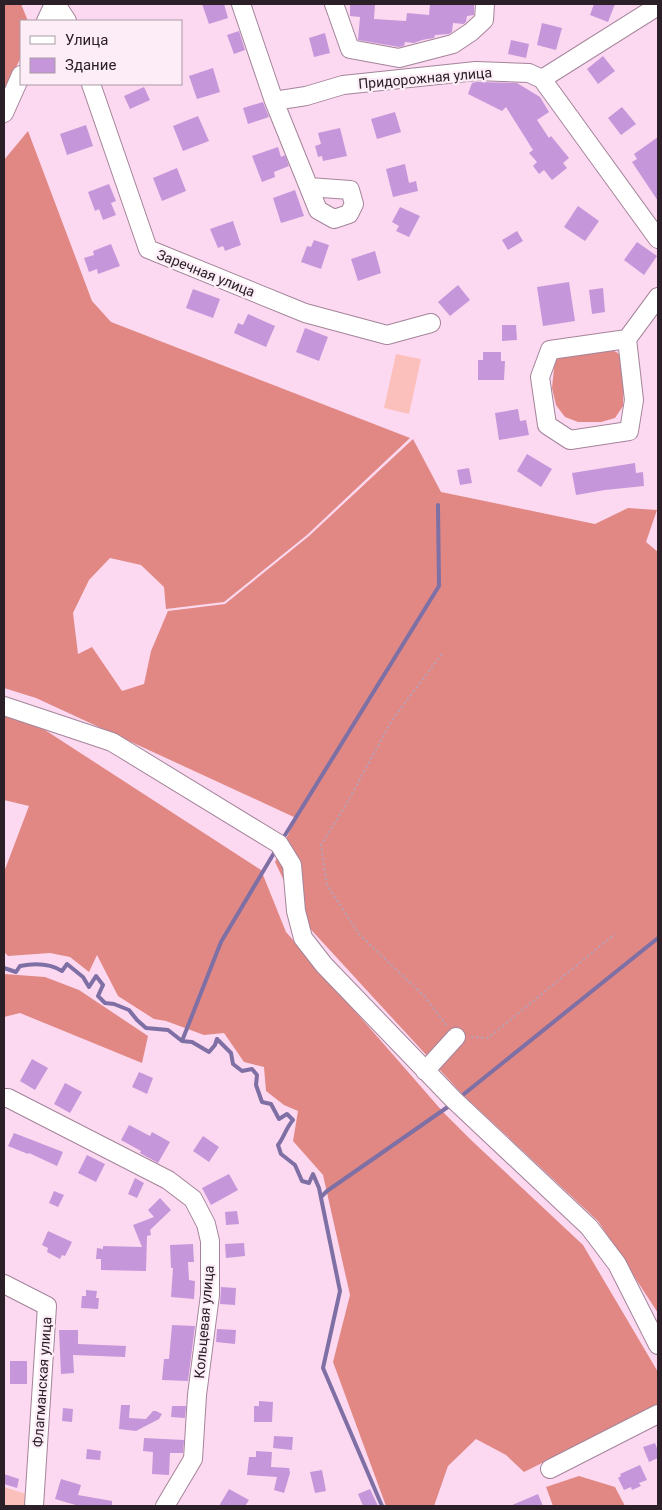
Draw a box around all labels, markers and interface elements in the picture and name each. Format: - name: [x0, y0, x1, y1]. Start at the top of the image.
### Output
- legend: [20, 20, 182, 85]
- text: Улица: [65, 31, 108, 49]
- text: Здание: [65, 56, 116, 74]
- street label: Придорожная улица: [358, 64, 492, 92]
- street label: Заречная улица: [155, 246, 257, 300]
- street label: Кольцевая улица: [191, 1265, 217, 1379]
- street label: Флагманская улица: [29, 1316, 55, 1448]

